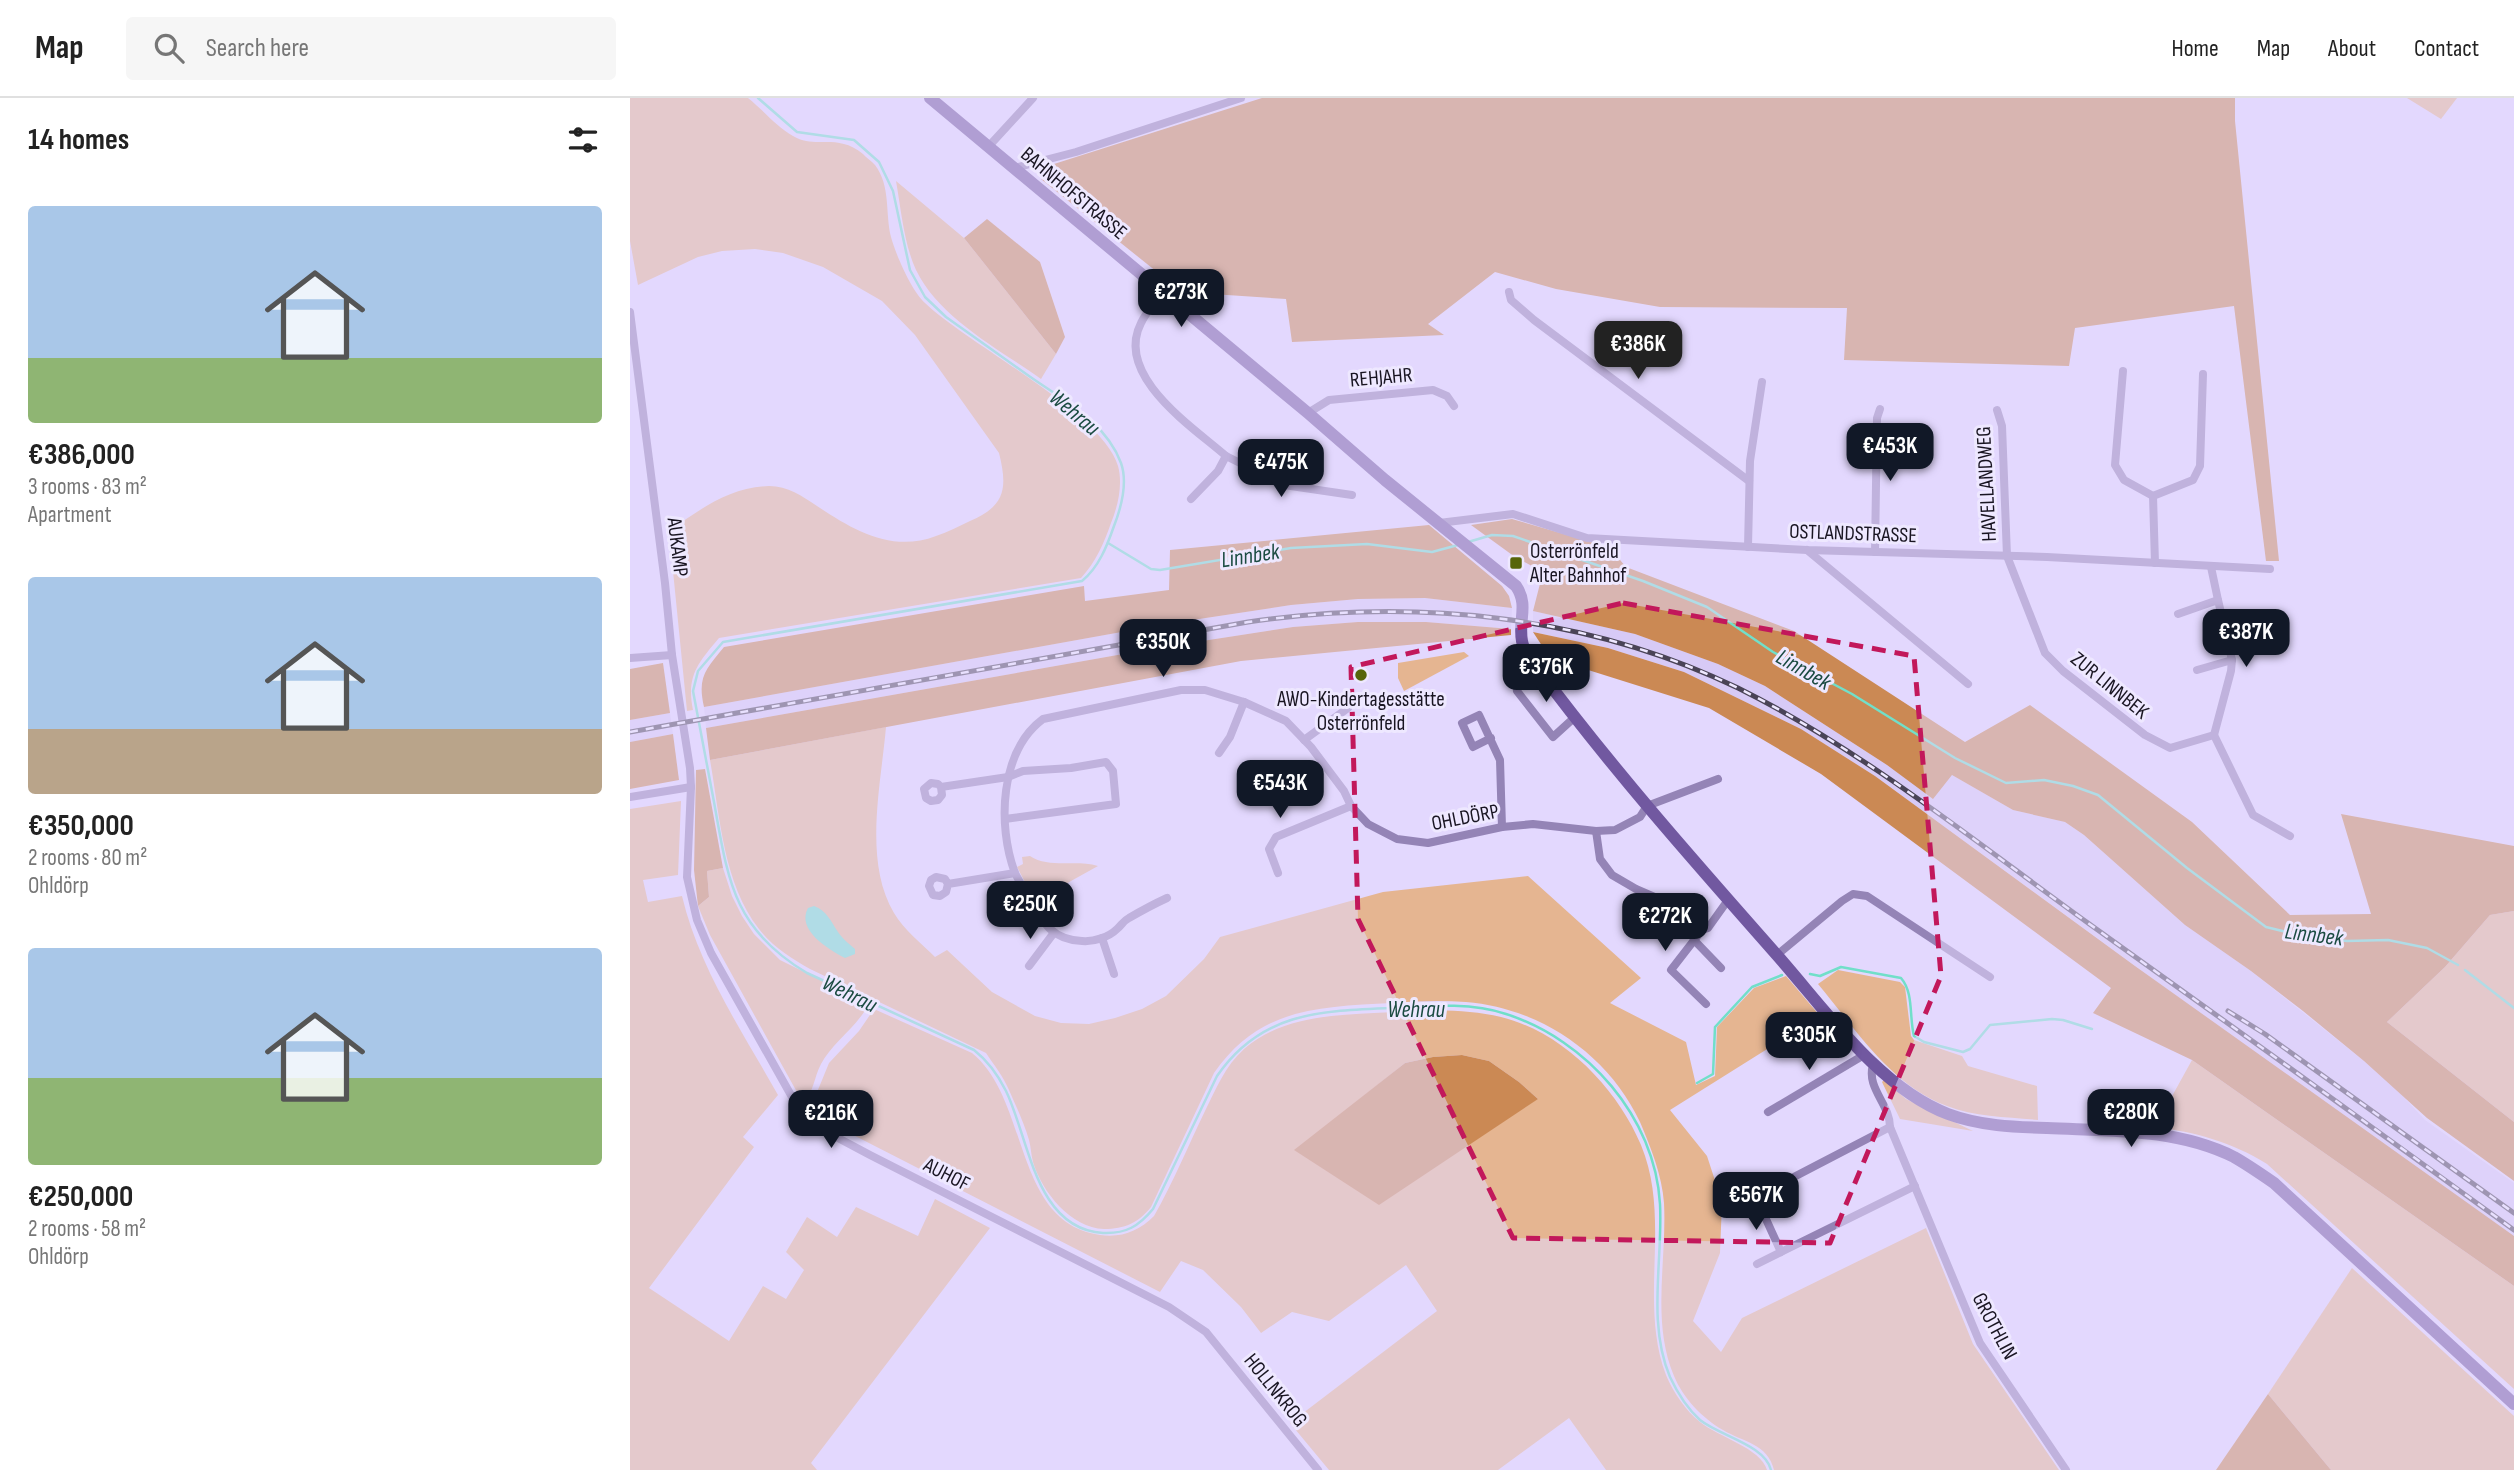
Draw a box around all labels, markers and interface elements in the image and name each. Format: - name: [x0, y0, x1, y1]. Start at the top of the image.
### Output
- search box: [126, 17, 616, 80]
- text: Map: [35, 28, 84, 68]
- icon: search: [150, 29, 188, 67]
- text: Search here: [206, 33, 309, 64]
- text: Home: [2171, 34, 2219, 63]
- text: Map: [2257, 34, 2290, 63]
- text: About: [2328, 34, 2376, 63]
- text: Contact: [2414, 34, 2479, 63]
- icon: filters: [564, 121, 602, 159]
- text: 14 homes: [28, 122, 129, 158]
- street label: BAHNHOFSTRASSE: [1016, 142, 1132, 245]
- icon: home: [252, 252, 378, 378]
- pin: €273K: [1132, 270, 1230, 329]
- text: €273K: [1154, 278, 1208, 306]
- pin: €386K: [1589, 322, 1687, 381]
- text: €386K: [1610, 330, 1666, 358]
- street label: REHJAHR: [1349, 362, 1414, 393]
- water label: Wehrau: [1043, 383, 1106, 442]
- pin: €453K: [1841, 424, 1939, 483]
- street label: HAVELLANDWEG: [1971, 426, 2002, 542]
- text: €453K: [1863, 432, 1917, 460]
- text: €386,000: [28, 437, 135, 473]
- pin: €475K: [1232, 440, 1330, 499]
- text: €475K: [1254, 448, 1308, 476]
- text: 3 rooms · 83 m²: [28, 473, 147, 501]
- text: Apartment: [28, 501, 112, 529]
- street label: AUKAMP: [661, 515, 694, 578]
- street label: OSTLANDSTRASSE: [1789, 519, 1917, 548]
- water label: Linnbek: [1219, 537, 1283, 574]
- place label: Osterrönfeld Alter Bahnhof: [1529, 539, 1627, 588]
- marker: Osterrönfeld Alter Bahnhof: [1508, 555, 1524, 571]
- pin: €387K: [2197, 610, 2295, 669]
- text: €387K: [2219, 618, 2273, 646]
- pin: €350K: [1114, 620, 1212, 679]
- icon: home: [252, 623, 378, 749]
- text: €350K: [1136, 628, 1190, 656]
- water label: Linnbek: [1771, 643, 1837, 697]
- pin: €376K: [1497, 644, 1595, 704]
- street label: ZUR LINNBEK: [2066, 646, 2154, 725]
- text: €376K: [1519, 653, 1573, 681]
- marker: AWO-Kindertagesstätte Osterrönfeld: [1353, 667, 1369, 683]
- place label: AWO-Kindertagesstätte Osterrönfeld: [1276, 687, 1445, 736]
- pin: €543K: [1231, 760, 1329, 820]
- text: €543K: [1253, 769, 1307, 797]
- street label: OHLDÖRP: [1429, 799, 1501, 836]
- text: €350,000: [28, 808, 134, 844]
- text: 2 rooms · 80 m²: [28, 844, 147, 872]
- text: Ohldörp: [28, 872, 89, 900]
- pin: €250K: [981, 882, 1079, 941]
- text: €250K: [1003, 890, 1057, 918]
- pin: €272K: [1616, 894, 1714, 953]
- text: €272K: [1638, 902, 1692, 930]
- water label: Linnbek: [2283, 918, 2346, 953]
- water label: Wehrau: [817, 969, 882, 1019]
- icon: home: [252, 994, 378, 1120]
- water label: Wehrau: [1387, 996, 1445, 1024]
- pin: €305K: [1760, 1012, 1858, 1072]
- text: €305K: [1782, 1021, 1836, 1049]
- pin: €216K: [782, 1090, 880, 1150]
- pin: €280K: [2082, 1090, 2180, 1149]
- text: €280K: [2103, 1098, 2159, 1126]
- text: €216K: [804, 1099, 858, 1127]
- street label: AUHOF: [919, 1152, 974, 1197]
- pin: €567K: [1707, 1172, 1805, 1232]
- text: €250,000: [28, 1179, 133, 1215]
- text: €567K: [1729, 1181, 1783, 1209]
- text: 2 rooms · 58 m²: [28, 1215, 146, 1243]
- text: Ohldörp: [28, 1243, 89, 1271]
- street label: GROTHLIN: [1967, 1289, 2022, 1364]
- street label: HOLLNKROG: [1238, 1349, 1313, 1432]

